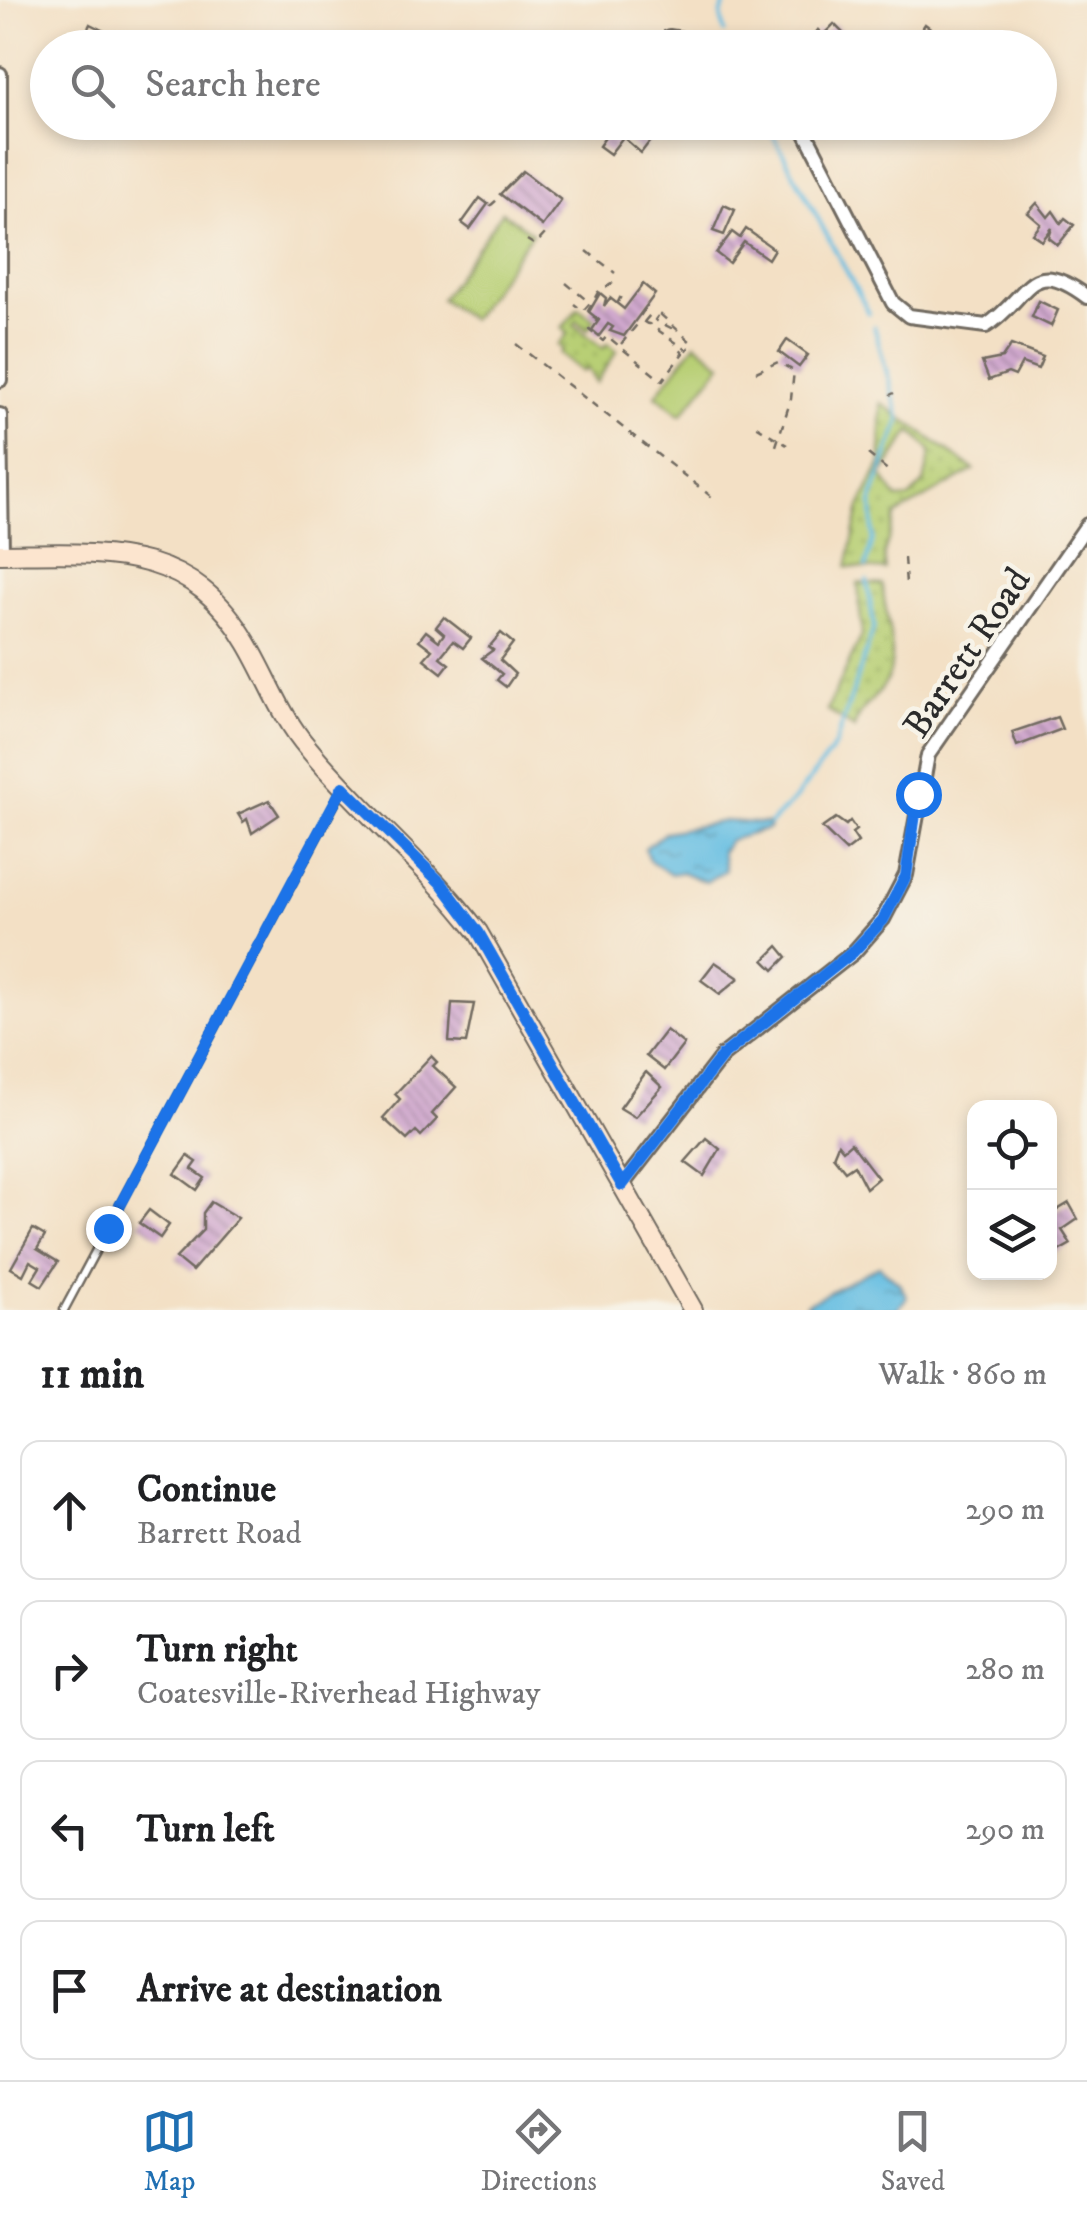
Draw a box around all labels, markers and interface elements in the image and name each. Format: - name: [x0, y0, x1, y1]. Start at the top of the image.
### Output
- search box: [30, 30, 1057, 140]
- icon: search: [65, 58, 120, 113]
- text: Search here: [145, 61, 321, 109]
- street label: Barrett Road: [893, 559, 1042, 748]
- route start: [896, 772, 942, 818]
- map controls: [967, 1100, 1057, 1280]
- button: locate: [967, 1100, 1057, 1190]
- button: layers: [967, 1190, 1057, 1280]
- route end: [86, 1206, 132, 1252]
- text: 11 min: [40, 1349, 144, 1401]
- text: Walk · 860 m: [878, 1355, 1047, 1395]
- text: Continue: [137, 1466, 276, 1514]
- icon: ahead: [42, 1483, 97, 1538]
- text: 290 m: [965, 1490, 1045, 1530]
- text: Barrett Road: [137, 1514, 302, 1554]
- text: Turn right: [137, 1626, 298, 1674]
- icon: right: [42, 1643, 97, 1698]
- text: 280 m: [965, 1650, 1045, 1690]
- text: Coatesville-Riverhead Highway: [137, 1674, 541, 1714]
- icon: left: [42, 1803, 97, 1858]
- text: Turn left: [137, 1806, 275, 1854]
- text: 290 m: [965, 1810, 1045, 1850]
- icon: arrive: [42, 1963, 97, 2018]
- text: Arrive at destination: [137, 1966, 442, 2014]
- tab: Map: [142, 2104, 197, 2199]
- tab: Directions: [481, 2104, 597, 2199]
- tab: Saved: [881, 2104, 945, 2199]

